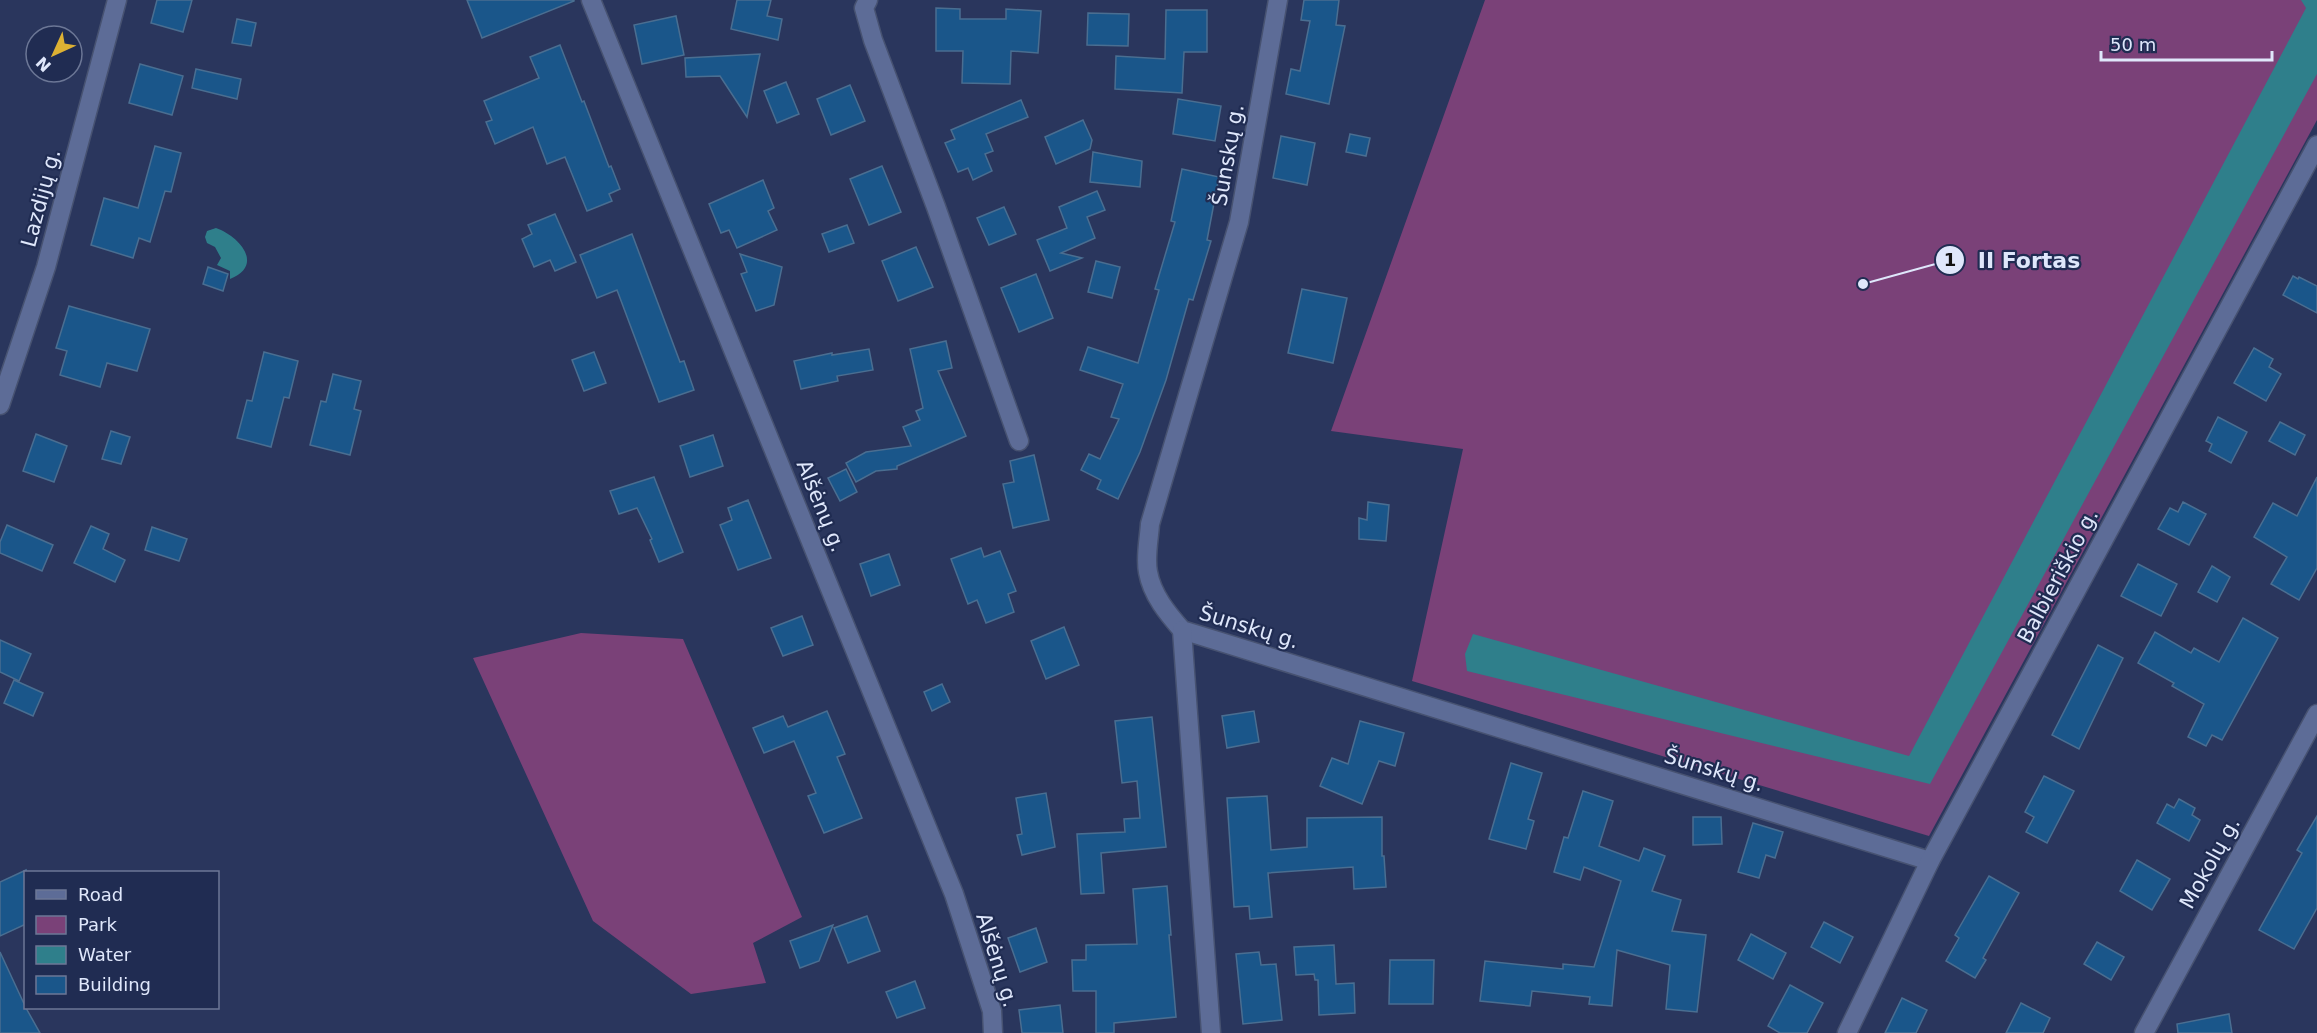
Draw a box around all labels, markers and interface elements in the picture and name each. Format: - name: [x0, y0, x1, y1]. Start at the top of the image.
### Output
- north arrow: [24, 24, 84, 84]
- scale bar: [2101, 24, 2272, 62]
- text: 50 m: [2110, 34, 2156, 55]
- text: N: [32, 53, 55, 76]
- street label: Šunskų g.: [1206, 102, 1249, 208]
- street label: Lazdijų g.: [16, 146, 66, 250]
- callout: II Fortas: [1935, 240, 2092, 280]
- text: II Fortas: [1978, 248, 2080, 273]
- text: 1: [1944, 249, 1956, 270]
- street label: Alšėnų g.: [792, 456, 850, 556]
- street label: Balbieriškio g.: [2013, 505, 2103, 647]
- street label: Šunskų g.: [1196, 600, 1302, 654]
- street label: Šunskų g.: [1661, 743, 1767, 797]
- street label: Mokolų g.: [2175, 813, 2245, 913]
- legend: [24, 871, 219, 1009]
- text: Road: [78, 884, 123, 905]
- street label: Alšėnų g.: [971, 910, 1023, 1010]
- text: Park: [78, 914, 117, 935]
- text: Water: [78, 944, 132, 965]
- text: Building: [78, 974, 151, 995]

